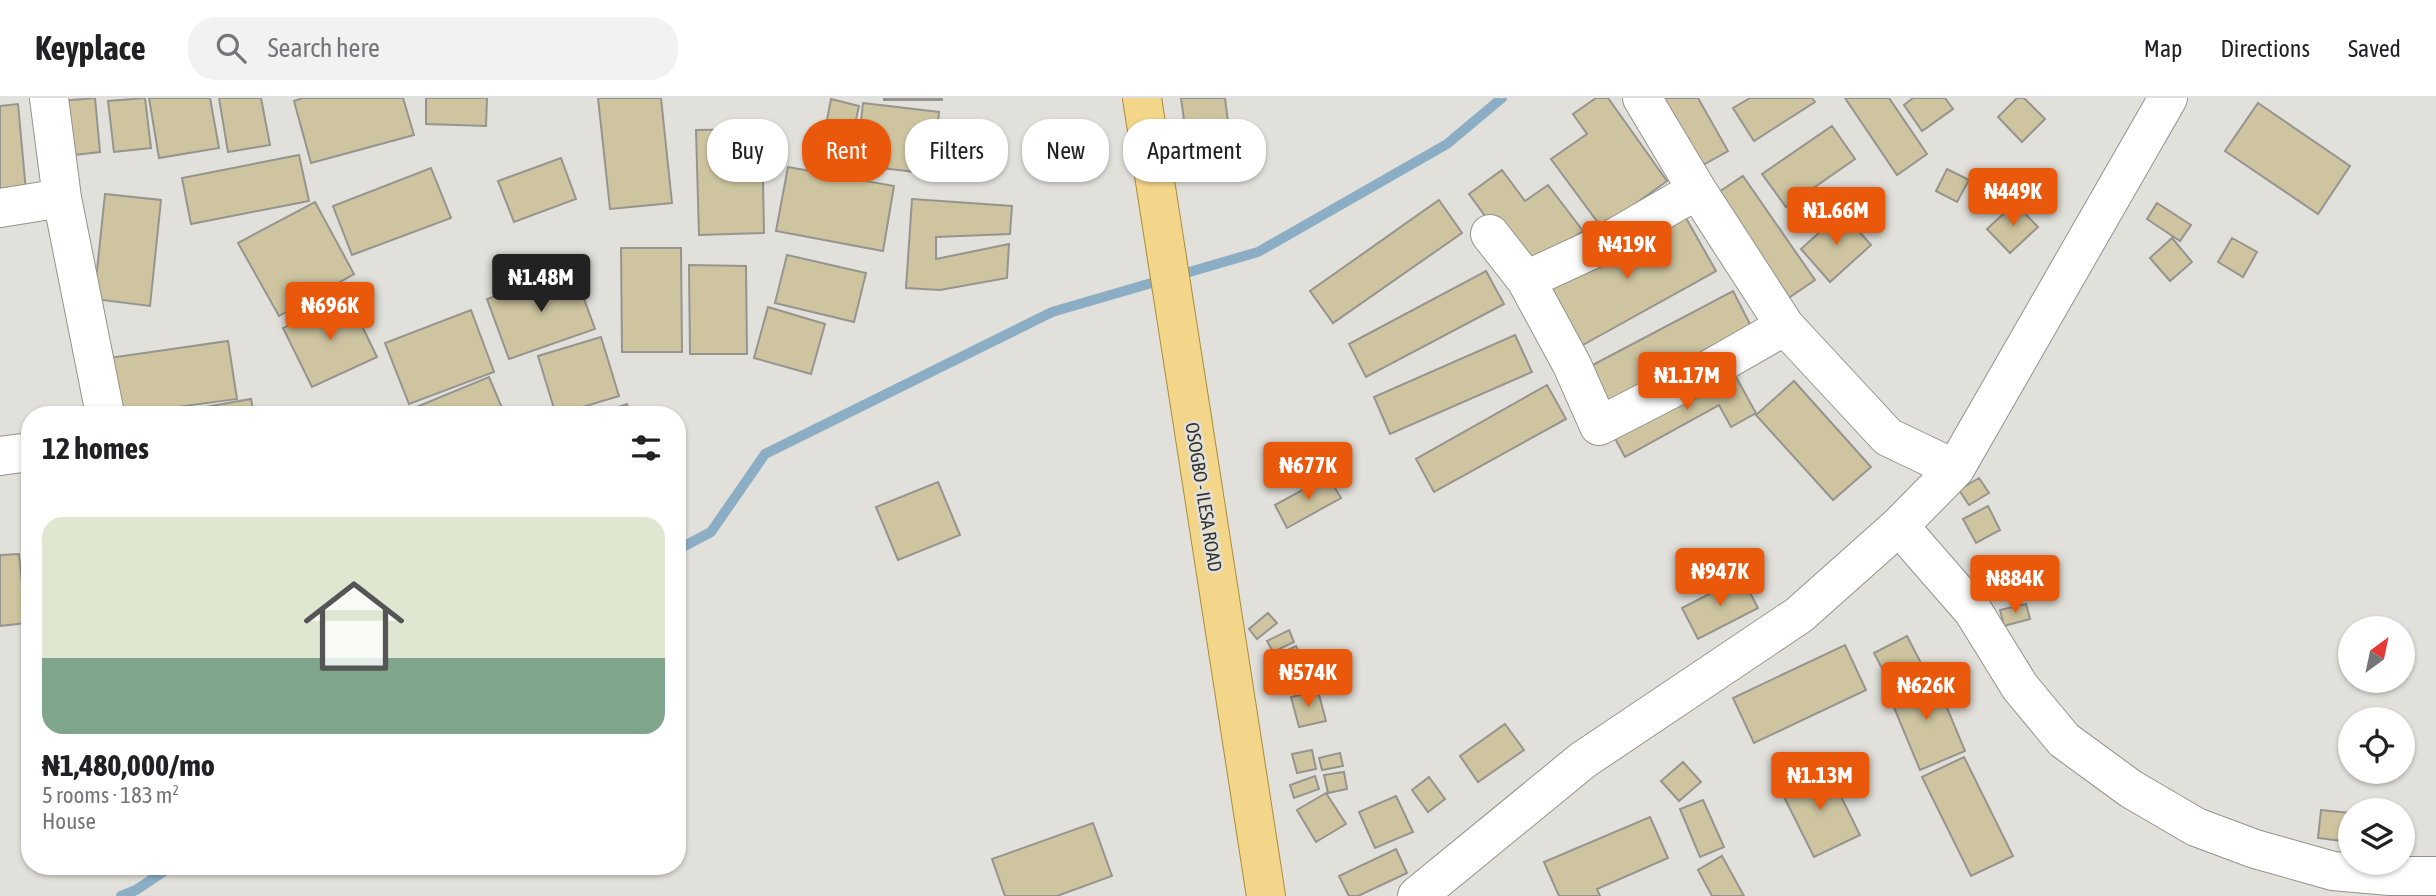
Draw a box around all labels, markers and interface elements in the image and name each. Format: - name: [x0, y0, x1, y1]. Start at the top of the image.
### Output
- search box: [188, 17, 678, 80]
- text: Keyplace: [35, 29, 146, 67]
- icon: search: [212, 29, 250, 67]
- text: Search here: [268, 33, 380, 63]
- text: Map: [2144, 35, 2182, 62]
- text: Directions: [2220, 35, 2310, 62]
- text: Saved: [2348, 35, 2401, 62]
- chip: Buy: [707, 119, 788, 182]
- chip: Rent: [802, 119, 891, 182]
- chip: Filters: [905, 119, 1008, 182]
- chip: New: [1022, 119, 1109, 182]
- chip: Apartment: [1123, 119, 1266, 182]
- pin: ₦449K: [1964, 169, 2062, 228]
- text: ₦449K: [1984, 178, 2042, 204]
- pin: ₦1.66M: [1779, 188, 1893, 247]
- text: ₦1.66M: [1803, 197, 1869, 223]
- pin: ₦419K: [1578, 222, 1676, 281]
- text: ₦419K: [1598, 231, 1656, 257]
- pin: ₦1.48M: [484, 254, 598, 314]
- text: ₦1.48M: [508, 264, 574, 290]
- pin: ₦696K: [281, 282, 379, 342]
- text: ₦696K: [301, 292, 359, 318]
- pin: ₦1.17M: [1630, 352, 1744, 412]
- text: ₦1.17M: [1654, 362, 1720, 388]
- street label: OSOGBO - ILESA ROAD: [1181, 421, 1227, 573]
- icon: filters: [627, 429, 665, 467]
- text: 12 homes: [42, 431, 149, 465]
- pin: ₦677K: [1259, 442, 1357, 502]
- text: ₦677K: [1279, 452, 1337, 478]
- pin: ₦947K: [1671, 548, 1769, 608]
- pin: ₦884K: [1966, 556, 2064, 615]
- text: ₦947K: [1691, 558, 1749, 584]
- icon: home: [291, 563, 417, 689]
- text: ₦884K: [1986, 565, 2044, 591]
- north arrow: [2338, 616, 2415, 693]
- map controls: [2338, 616, 2415, 875]
- pin: ₦574K: [1259, 650, 1357, 709]
- text: ₦574K: [1279, 659, 1337, 685]
- pin: ₦626K: [1877, 662, 1975, 722]
- text: ₦626K: [1897, 672, 1955, 698]
- button: locate: [2338, 707, 2415, 784]
- text: ₦1,480,000/mo: [42, 748, 215, 782]
- pin: ₦1.13M: [1763, 752, 1877, 812]
- text: ₦1.13M: [1787, 762, 1853, 788]
- text: 5 rooms · 183 m²: [42, 782, 179, 808]
- button: layers: [2338, 798, 2415, 875]
- text: House: [42, 808, 96, 834]

